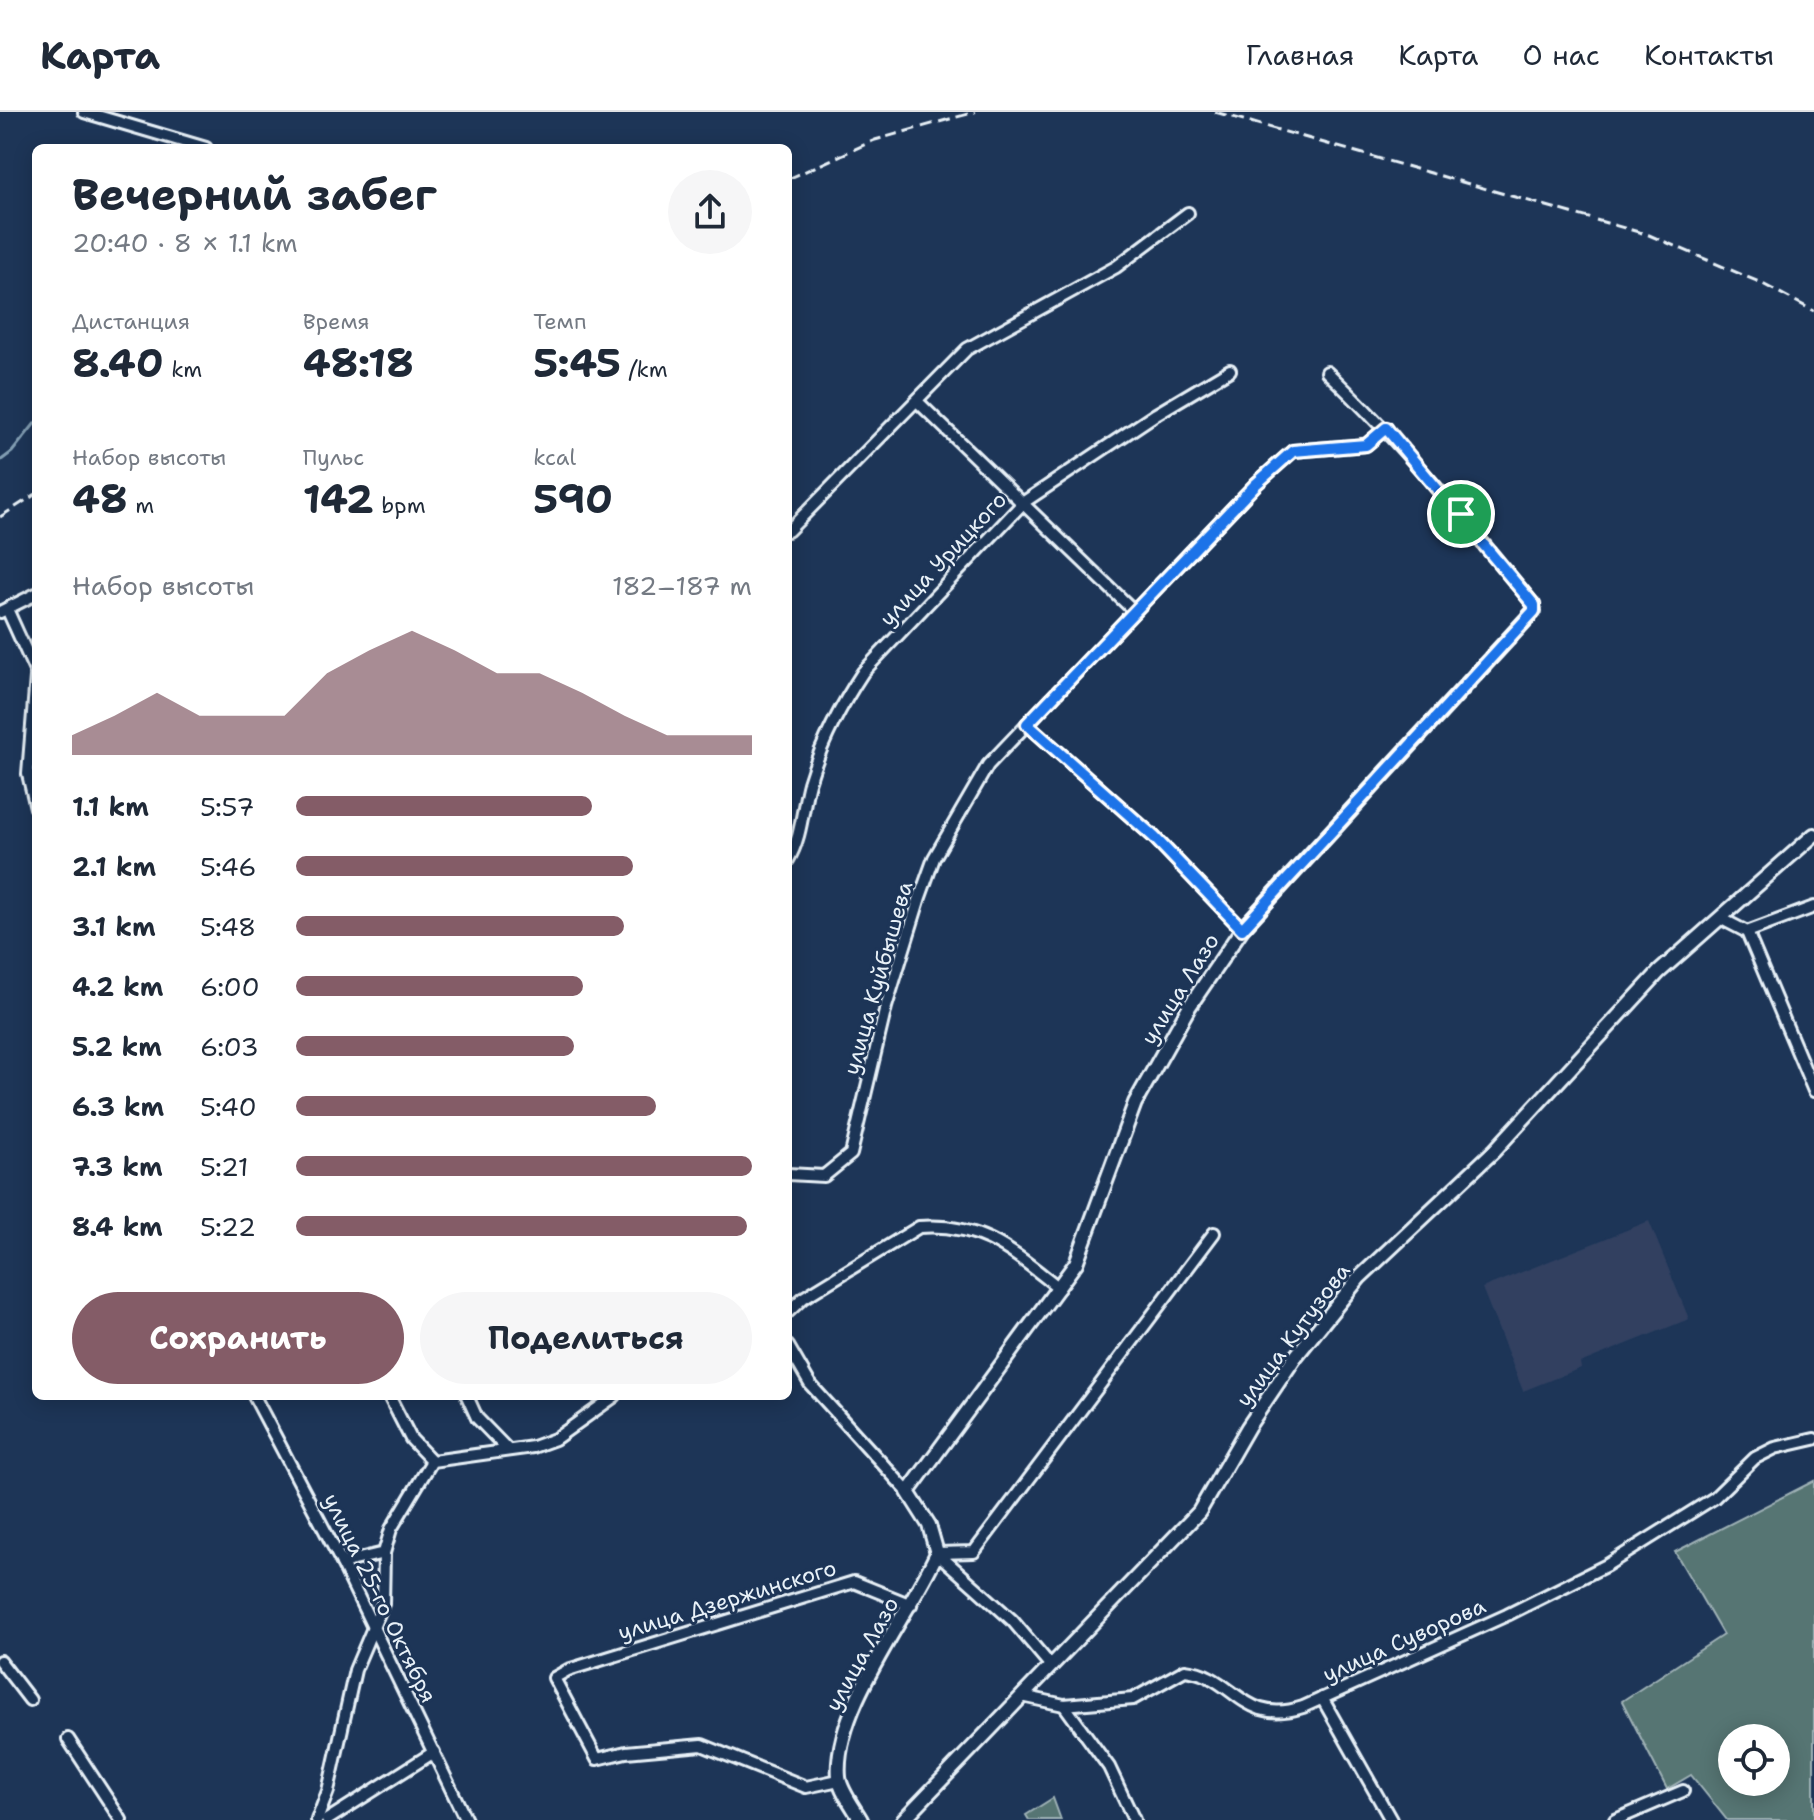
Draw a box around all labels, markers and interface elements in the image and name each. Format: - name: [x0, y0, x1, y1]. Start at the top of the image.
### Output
- text: Карта: [40, 30, 160, 81]
- text: Главная: [1246, 36, 1354, 74]
- text: Карта: [1398, 36, 1478, 74]
- text: О нас: [1522, 36, 1600, 74]
- text: Контакты: [1644, 36, 1774, 74]
- text: Вечерний забег: [72, 165, 437, 224]
- button: share: [668, 170, 752, 254]
- text: 20:40 · 8 × 1.1 km: [72, 225, 298, 260]
- text: Дистанция: [72, 307, 190, 336]
- text: Время: [303, 307, 370, 336]
- text: Темп: [533, 307, 587, 336]
- text: 8.40: [72, 336, 164, 390]
- text: 48:18: [303, 336, 414, 390]
- text: 5:45: [533, 336, 621, 390]
- text: km: [164, 355, 202, 384]
- text: /km: [621, 355, 668, 384]
- text: Набор высоты: [72, 443, 226, 472]
- text: Пульс: [303, 443, 364, 472]
- text: kcal: [533, 443, 576, 472]
- text: 48: [72, 472, 128, 526]
- text: 142: [303, 472, 374, 526]
- text: 590: [533, 472, 613, 526]
- pin: [1427, 480, 1495, 548]
- street label: улица Урицкого: [873, 486, 1013, 632]
- text: m: [128, 491, 154, 520]
- text: bpm: [374, 491, 426, 520]
- icon: arrive: [1439, 492, 1483, 536]
- text: Набор высоты: [72, 568, 254, 603]
- text: 182–187 m: [612, 568, 752, 603]
- text: 1.1 km: [72, 789, 149, 824]
- text: 5:57: [200, 789, 254, 824]
- text: 2.1 km: [72, 849, 156, 884]
- text: 5:46: [200, 849, 256, 884]
- street label: улица Куйбышева: [836, 878, 920, 1078]
- text: 3.1 km: [72, 909, 156, 944]
- text: 5:48: [200, 909, 256, 944]
- street label: улица Лазо: [1134, 928, 1226, 1050]
- text: 4.2 km: [72, 969, 164, 1004]
- text: 6:00: [200, 969, 260, 1004]
- text: 5.2 km: [72, 1029, 162, 1064]
- text: 6:03: [200, 1029, 259, 1064]
- text: 6.3 km: [72, 1089, 164, 1124]
- text: 5:40: [200, 1089, 257, 1124]
- text: 7.3 km: [72, 1149, 163, 1184]
- text: 5:21: [200, 1149, 249, 1184]
- text: 8.4 km: [72, 1209, 163, 1244]
- text: 5:22: [200, 1209, 256, 1244]
- street label: улица Кутузова: [1229, 1257, 1357, 1413]
- button: Сохранить: [72, 1292, 404, 1384]
- button: Поделиться: [420, 1292, 752, 1384]
- street label: улица 25-го Октября: [317, 1489, 443, 1707]
- street label: улица Дзержинского: [614, 1553, 840, 1647]
- street label: улица Суворова: [1318, 1591, 1490, 1689]
- street label: улица Лазо: [819, 1592, 905, 1716]
- map controls: [1718, 1724, 1790, 1796]
- button: locate: [1718, 1724, 1790, 1796]

